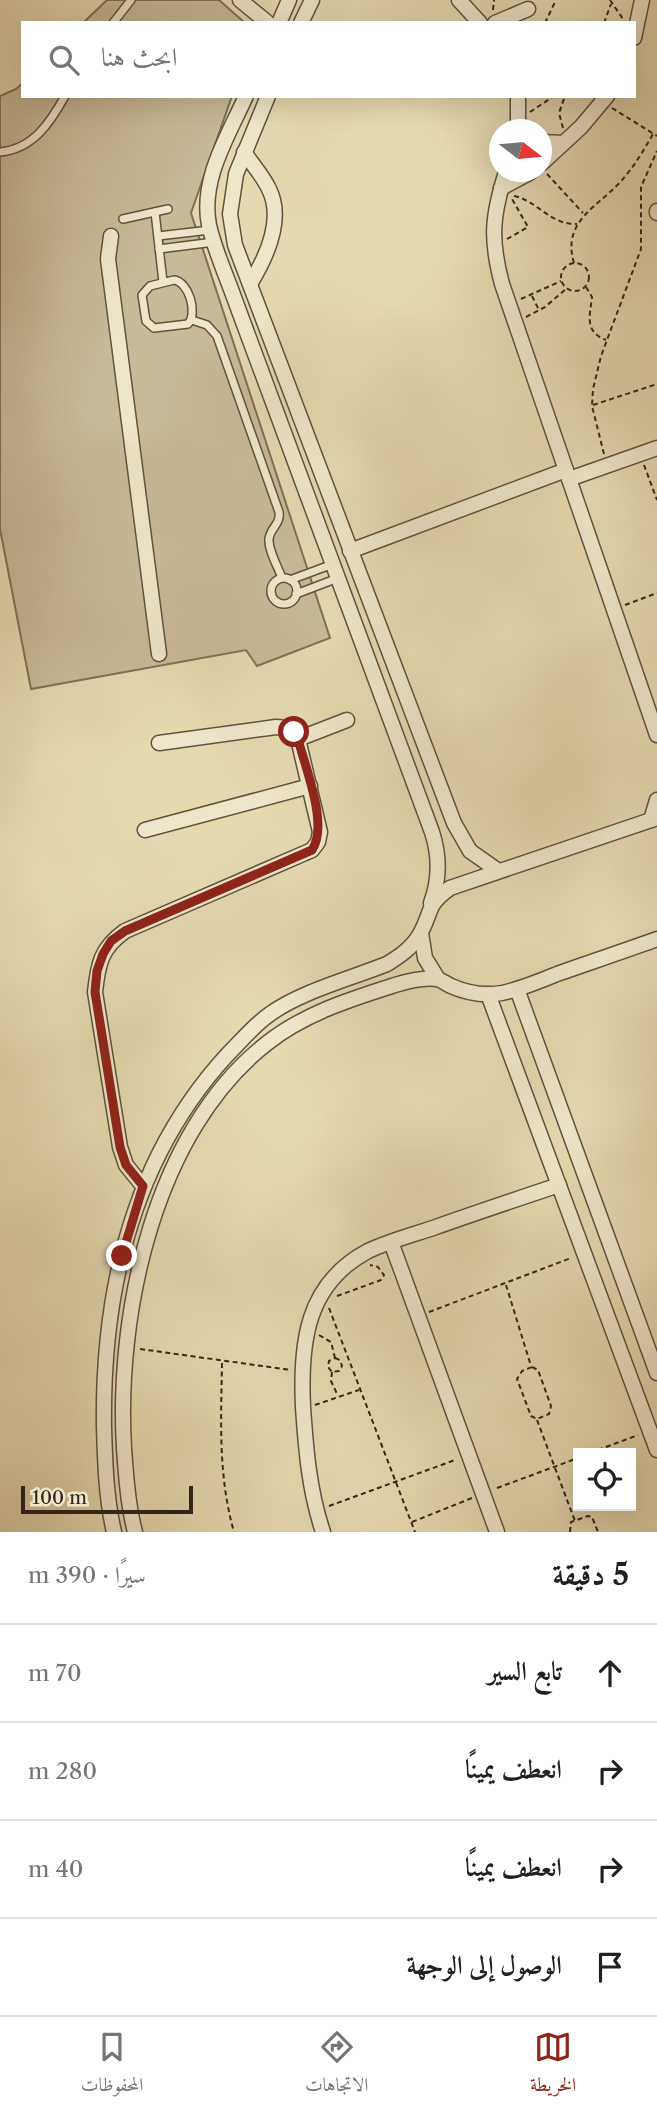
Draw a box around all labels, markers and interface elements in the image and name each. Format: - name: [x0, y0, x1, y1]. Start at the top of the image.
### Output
- search box: [21, 21, 636, 98]
- icon: search: [45, 41, 83, 79]
- text: ابحث هنا: [101, 41, 177, 73]
- north arrow: [489, 119, 552, 182]
- route start: [278, 716, 309, 747]
- route end: [106, 1240, 137, 1271]
- map controls: [573, 1448, 636, 1511]
- button: locate: [573, 1448, 636, 1511]
- scale bar: [21, 1483, 192, 1515]
- text: 100 m: [32, 1486, 87, 1509]
- text: 5 دقيقة: [553, 1556, 629, 1593]
- text: سيرًا · 390 m: [28, 1561, 146, 1589]
- icon: ahead: [591, 1654, 629, 1692]
- text: تابع السير: [488, 1655, 562, 1687]
- text: 70 m: [28, 1659, 81, 1687]
- icon: right: [591, 1752, 629, 1790]
- text: انعطف يمينًا: [465, 1753, 562, 1785]
- text: 280 m: [28, 1757, 97, 1785]
- icon: right: [591, 1850, 629, 1888]
- text: انعطف يمينًا: [465, 1851, 562, 1883]
- text: 40 m: [28, 1855, 83, 1883]
- icon: arrive: [591, 1948, 629, 1986]
- text: الوصول إلى الوجهة: [407, 1949, 562, 1981]
- tab: المحفوظات: [81, 2028, 143, 2103]
- tab: الاتجاهات: [305, 2028, 368, 2103]
- tab: الخريطة: [530, 2028, 576, 2103]

